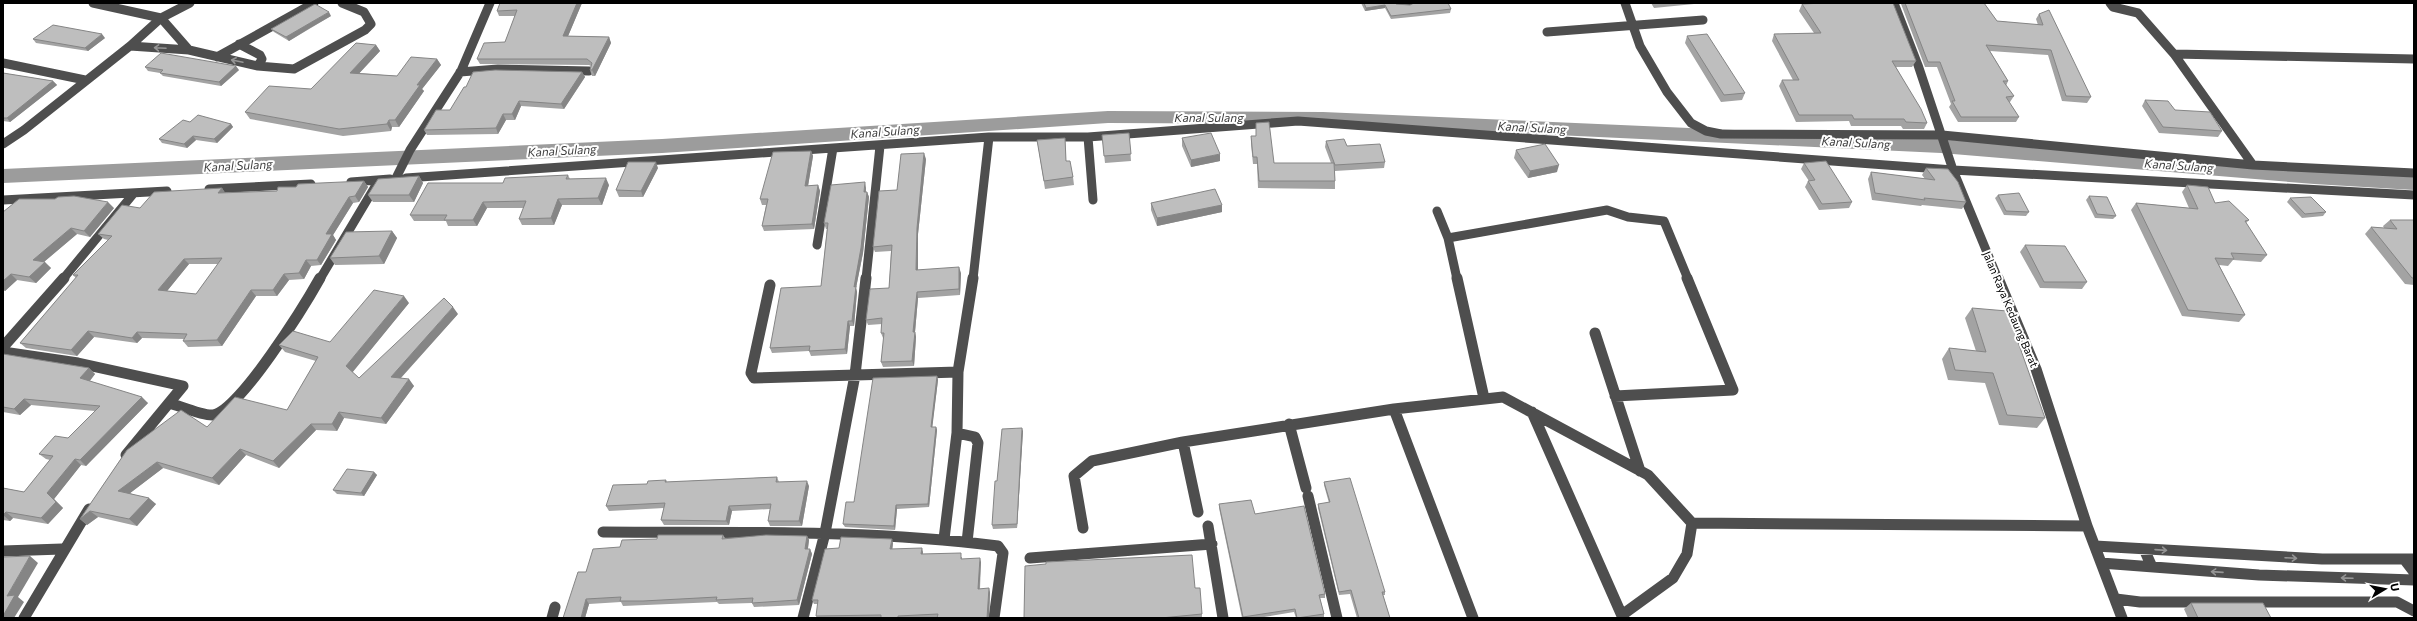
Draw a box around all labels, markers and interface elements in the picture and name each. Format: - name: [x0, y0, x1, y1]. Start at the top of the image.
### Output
- one-way arrow: [154, 44, 167, 51]
- one-way arrow: [231, 57, 244, 65]
- water label: Kanal Sulang: [1174, 110, 1244, 124]
- water label: Kanal Sulang: [1497, 118, 1567, 136]
- water label: Kanal Sulang: [850, 122, 921, 140]
- water label: Kanal Sulang: [1821, 133, 1891, 151]
- water label: Kanal Sulang: [527, 141, 597, 159]
- water label: Kanal Sulang: [203, 156, 273, 174]
- water label: Kanal Sulang: [2144, 156, 2215, 174]
- street label: Jalan Raya Kedaung Barat: [1980, 249, 2042, 370]
- one-way arrow: [2154, 546, 2167, 553]
- one-way arrow: [2284, 554, 2297, 561]
- one-way arrow: [2211, 568, 2224, 576]
- north arrow: [2365, 569, 2405, 609]
- one-way arrow: [2341, 575, 2354, 582]
- text: U: [2388, 582, 2402, 592]

